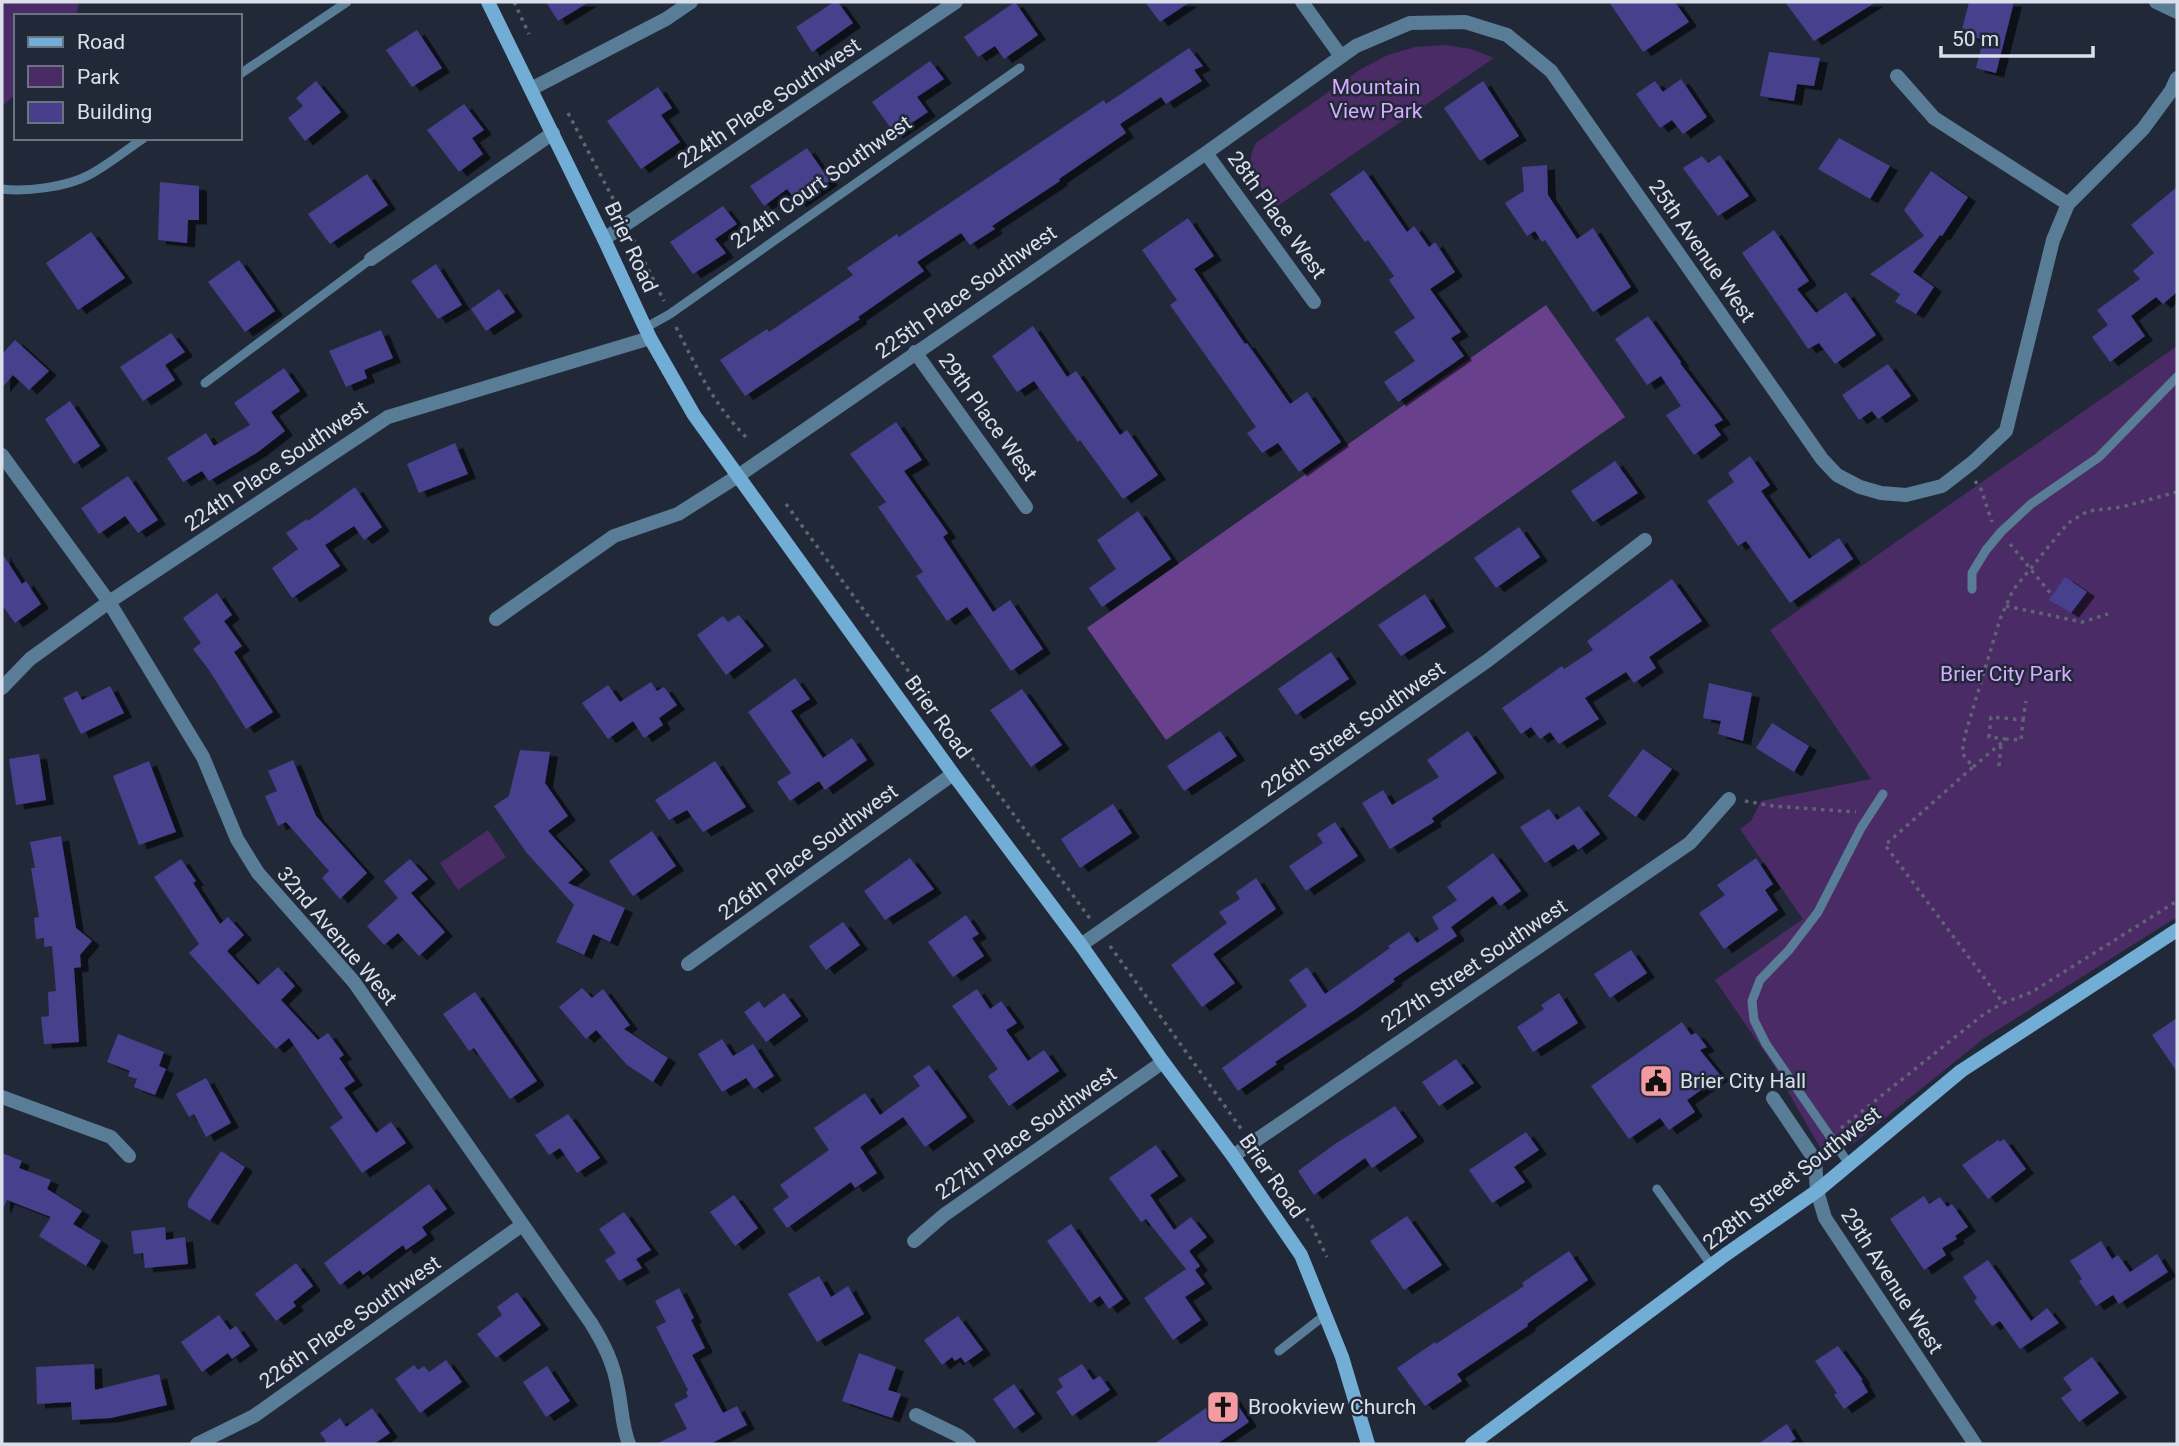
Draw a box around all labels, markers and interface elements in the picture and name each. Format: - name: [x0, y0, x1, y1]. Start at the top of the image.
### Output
- legend: [14, 14, 242, 140]
- scale bar: [1941, 14, 2093, 58]
- text: 50 m: [1952, 27, 1999, 51]
- text: Road: [77, 30, 125, 54]
- street label: 224th Place Southwest: [673, 33, 865, 173]
- text: Park: [77, 65, 120, 89]
- park label: Mountain View Park: [1330, 75, 1423, 123]
- text: Building: [77, 100, 152, 124]
- street label: 224th Court Southwest: [726, 110, 916, 254]
- street label: 28th Place West: [1223, 147, 1331, 283]
- street label: 25th Avenue West: [1644, 175, 1760, 327]
- street label: Brier Road: [600, 198, 662, 296]
- street label: 225th Place Southwest: [871, 220, 1061, 364]
- street label: 29th Place West: [934, 349, 1042, 485]
- street label: 224th Place Southwest: [180, 396, 372, 536]
- street label: 226th Street Southwest: [1257, 656, 1450, 802]
- park label: Brier City Park: [1940, 662, 2072, 686]
- street label: Brier Road: [900, 671, 976, 763]
- street label: 226th Place Southwest: [714, 779, 902, 925]
- street label: 32nd Avenue West: [272, 862, 402, 1010]
- street label: 227th Street Southwest: [1377, 894, 1571, 1036]
- street label: 227th Place Southwest: [931, 1061, 1121, 1205]
- public building icon: Brier City Hall: [1637, 1062, 1675, 1100]
- place label: Brier City Hall: [1680, 1069, 1806, 1093]
- street label: 228th Street Southwest: [1698, 1101, 1886, 1255]
- street label: Brier Road: [1234, 1129, 1310, 1223]
- street label: 29th Avenue West: [1836, 1204, 1948, 1358]
- street label: 226th Place Southwest: [255, 1250, 445, 1394]
- church icon: Brookview Church: [1204, 1388, 1242, 1426]
- place label: Brookview Church: [1248, 1395, 1416, 1419]

